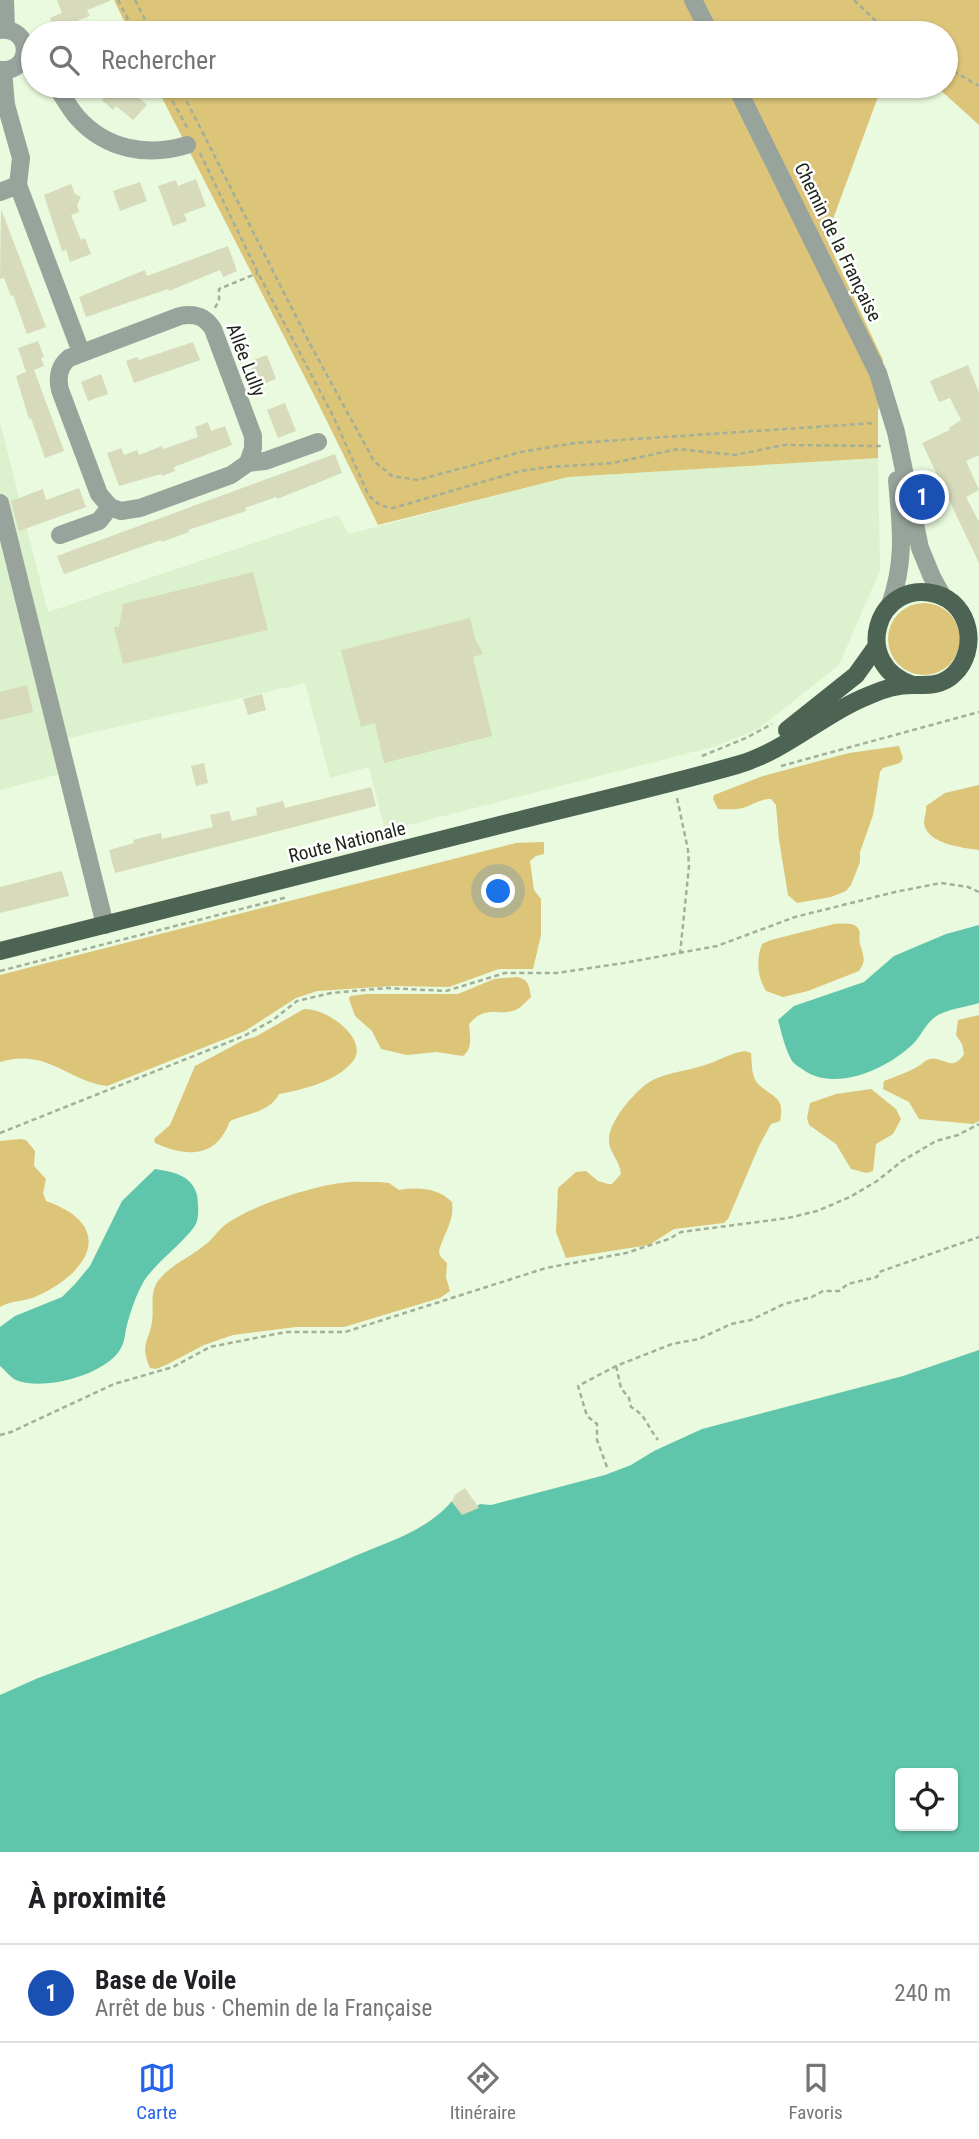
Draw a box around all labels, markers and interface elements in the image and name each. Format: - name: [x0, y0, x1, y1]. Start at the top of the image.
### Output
- search box: [21, 21, 958, 98]
- icon: search: [45, 41, 83, 79]
- text: Rechercher: [101, 45, 216, 75]
- street label: Chemin de la Française: [790, 159, 887, 325]
- street label: Allée Lully: [222, 320, 270, 400]
- pin: 1: [899, 471, 945, 523]
- street label: Route Nationale: [286, 816, 408, 868]
- your location: [481, 874, 515, 908]
- map controls: [895, 1768, 958, 1831]
- button: locate: [895, 1768, 958, 1831]
- text: À proximité: [28, 1880, 166, 1915]
- text: Base de Voile: [95, 1965, 236, 1995]
- text: 1: [45, 1980, 57, 2007]
- text: 240 m: [894, 1980, 951, 2007]
- text: Arrêt de bus · Chemin de la Française: [95, 1995, 432, 2022]
- tab: Carte: [136, 2059, 177, 2124]
- tab: Itinéraire: [450, 2059, 516, 2124]
- tab: Favoris: [789, 2059, 843, 2124]

